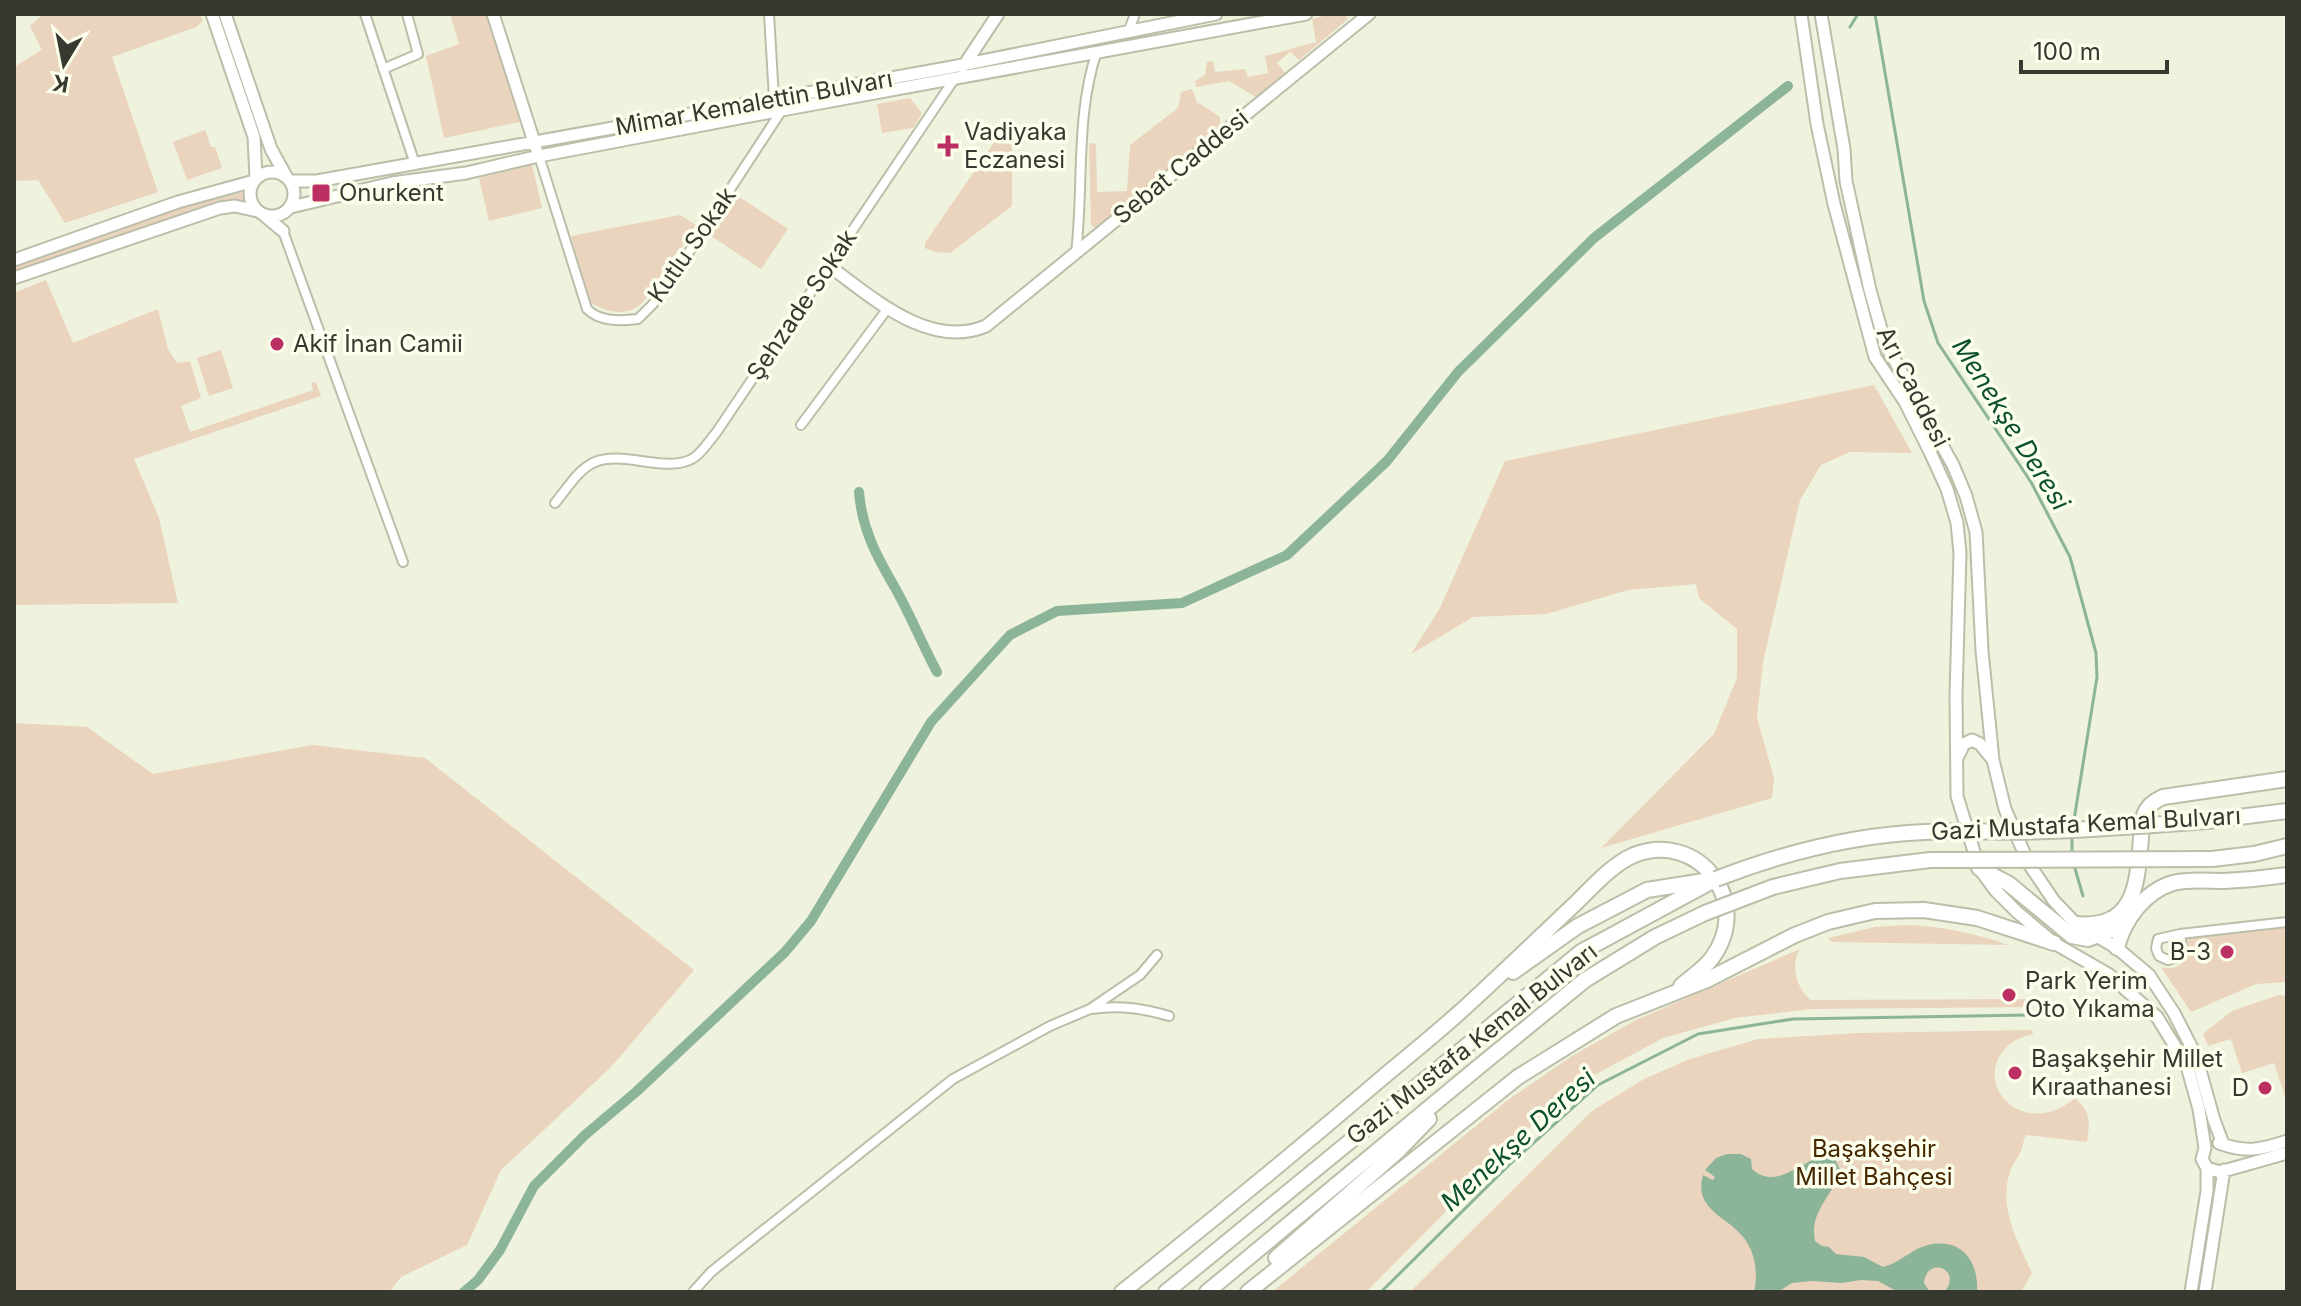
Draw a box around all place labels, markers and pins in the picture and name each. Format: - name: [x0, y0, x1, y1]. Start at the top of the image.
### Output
- place label: Vadiyaka Eczanesi: [964, 117, 1067, 174]
- marker: Vadiyaka Eczanesi: [939, 137, 957, 155]
- place label: Onurkent: [339, 178, 444, 207]
- marker: Onurkent: [310, 182, 332, 204]
- place label: Akif İnan Camii: [293, 329, 463, 358]
- marker: Akif İnan Camii: [268, 335, 286, 353]
- place label: B-3: [2170, 937, 2211, 966]
- marker: B-3: [2218, 943, 2236, 961]
- place label: Park Yerim Oto Yıkama: [2025, 966, 2155, 1023]
- marker: Park Yerim Oto Yıkama: [2000, 986, 2018, 1004]
- place label: Başakşehir Millet Kıraathanesi: [2031, 1044, 2223, 1101]
- marker: Başakşehir Millet Kıraathanesi: [2006, 1064, 2024, 1082]
- place label: D: [2232, 1073, 2249, 1102]
- marker: D: [2256, 1079, 2274, 1097]

